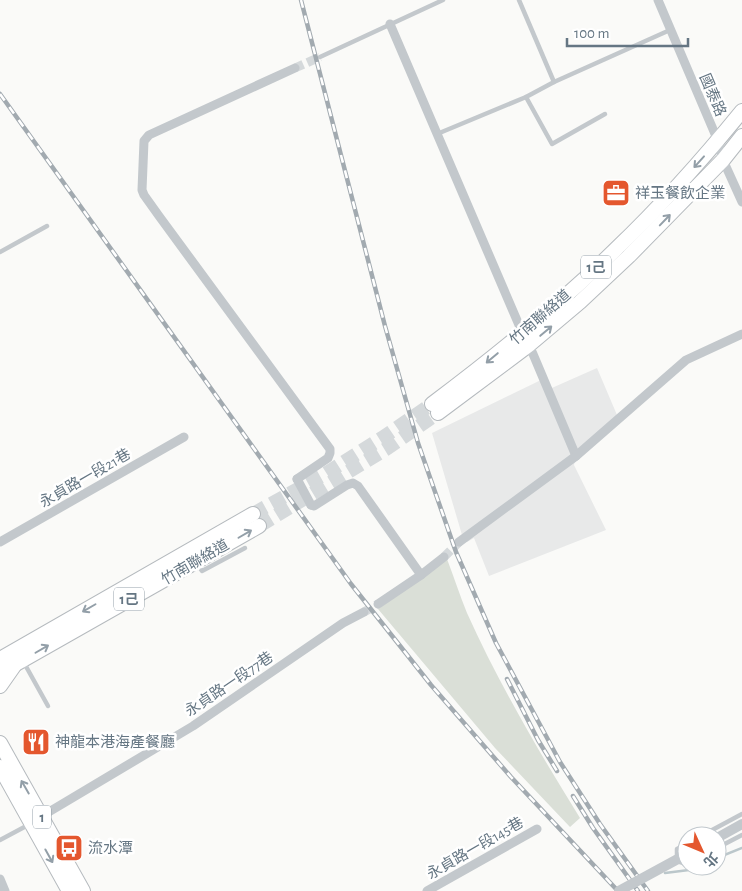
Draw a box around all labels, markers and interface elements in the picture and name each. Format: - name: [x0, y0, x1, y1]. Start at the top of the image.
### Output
- scale bar: [567, 15, 688, 47]
- text: 100 m: [574, 26, 609, 41]
- street label: 國泰路: [697, 71, 730, 119]
- one-way arrow: [693, 155, 705, 168]
- office icon: 祥玉餐飲企業: [601, 178, 631, 208]
- place label: 祥玉餐飲企業: [635, 185, 725, 201]
- one-way arrow: [659, 213, 671, 226]
- road number: 1己: [581, 256, 611, 278]
- street label: 竹南聯絡道: [506, 286, 574, 348]
- one-way arrow: [539, 325, 552, 336]
- one-way arrow: [486, 352, 499, 363]
- street label: 永貞路一段21巷: [37, 446, 133, 510]
- one-way arrow: [237, 529, 252, 539]
- street label: 竹南聯絡道: [159, 536, 231, 588]
- road number: 1己: [114, 588, 144, 610]
- one-way arrow: [82, 603, 97, 613]
- one-way arrow: [35, 644, 50, 654]
- street label: 永貞路一段77巷: [182, 649, 276, 719]
- restaurant icon: 神龍本港海產餐廳: [21, 727, 51, 757]
- place label: 神龍本港海產餐廳: [55, 733, 175, 750]
- one-way arrow: [20, 780, 30, 795]
- road number: 1: [33, 806, 51, 829]
- street label: 永貞路一段145巷: [424, 814, 526, 882]
- north arrow: [677, 826, 727, 876]
- bus stop icon: 流水潭: [54, 833, 84, 863]
- place label: 流水潭: [88, 840, 133, 856]
- one-way arrow: [44, 848, 54, 863]
- text: 北: [701, 849, 721, 870]

